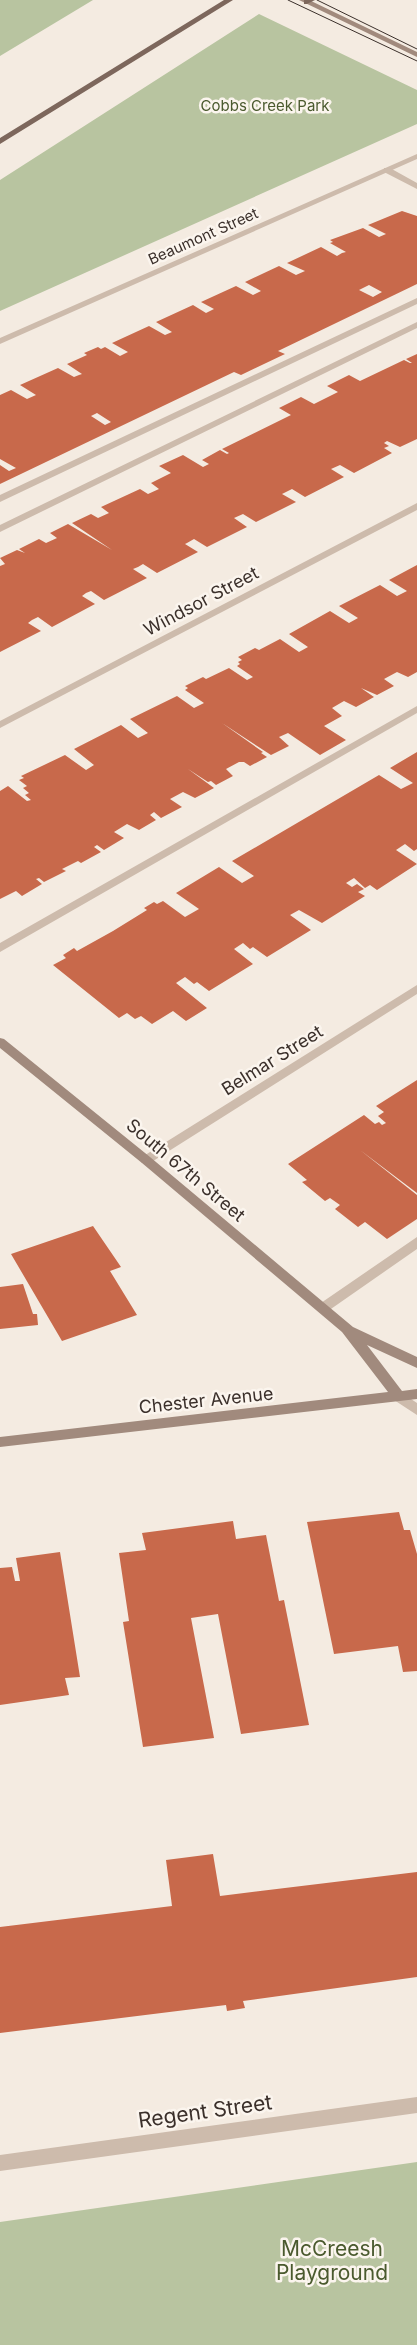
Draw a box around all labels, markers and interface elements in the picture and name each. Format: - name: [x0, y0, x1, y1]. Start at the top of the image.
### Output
- park label: Cobbs Creek Park: [201, 96, 330, 115]
- street label: Beaumont Street: [145, 203, 261, 269]
- street label: Windsor Street: [140, 562, 262, 640]
- street label: Belmar Street: [218, 1021, 326, 1099]
- street label: South 67th Street: [122, 1114, 250, 1226]
- street label: Chester Avenue: [138, 1382, 274, 1418]
- street label: Regent Street: [136, 2089, 274, 2133]
- park label: McCreesh Playground: [276, 2236, 388, 2285]

